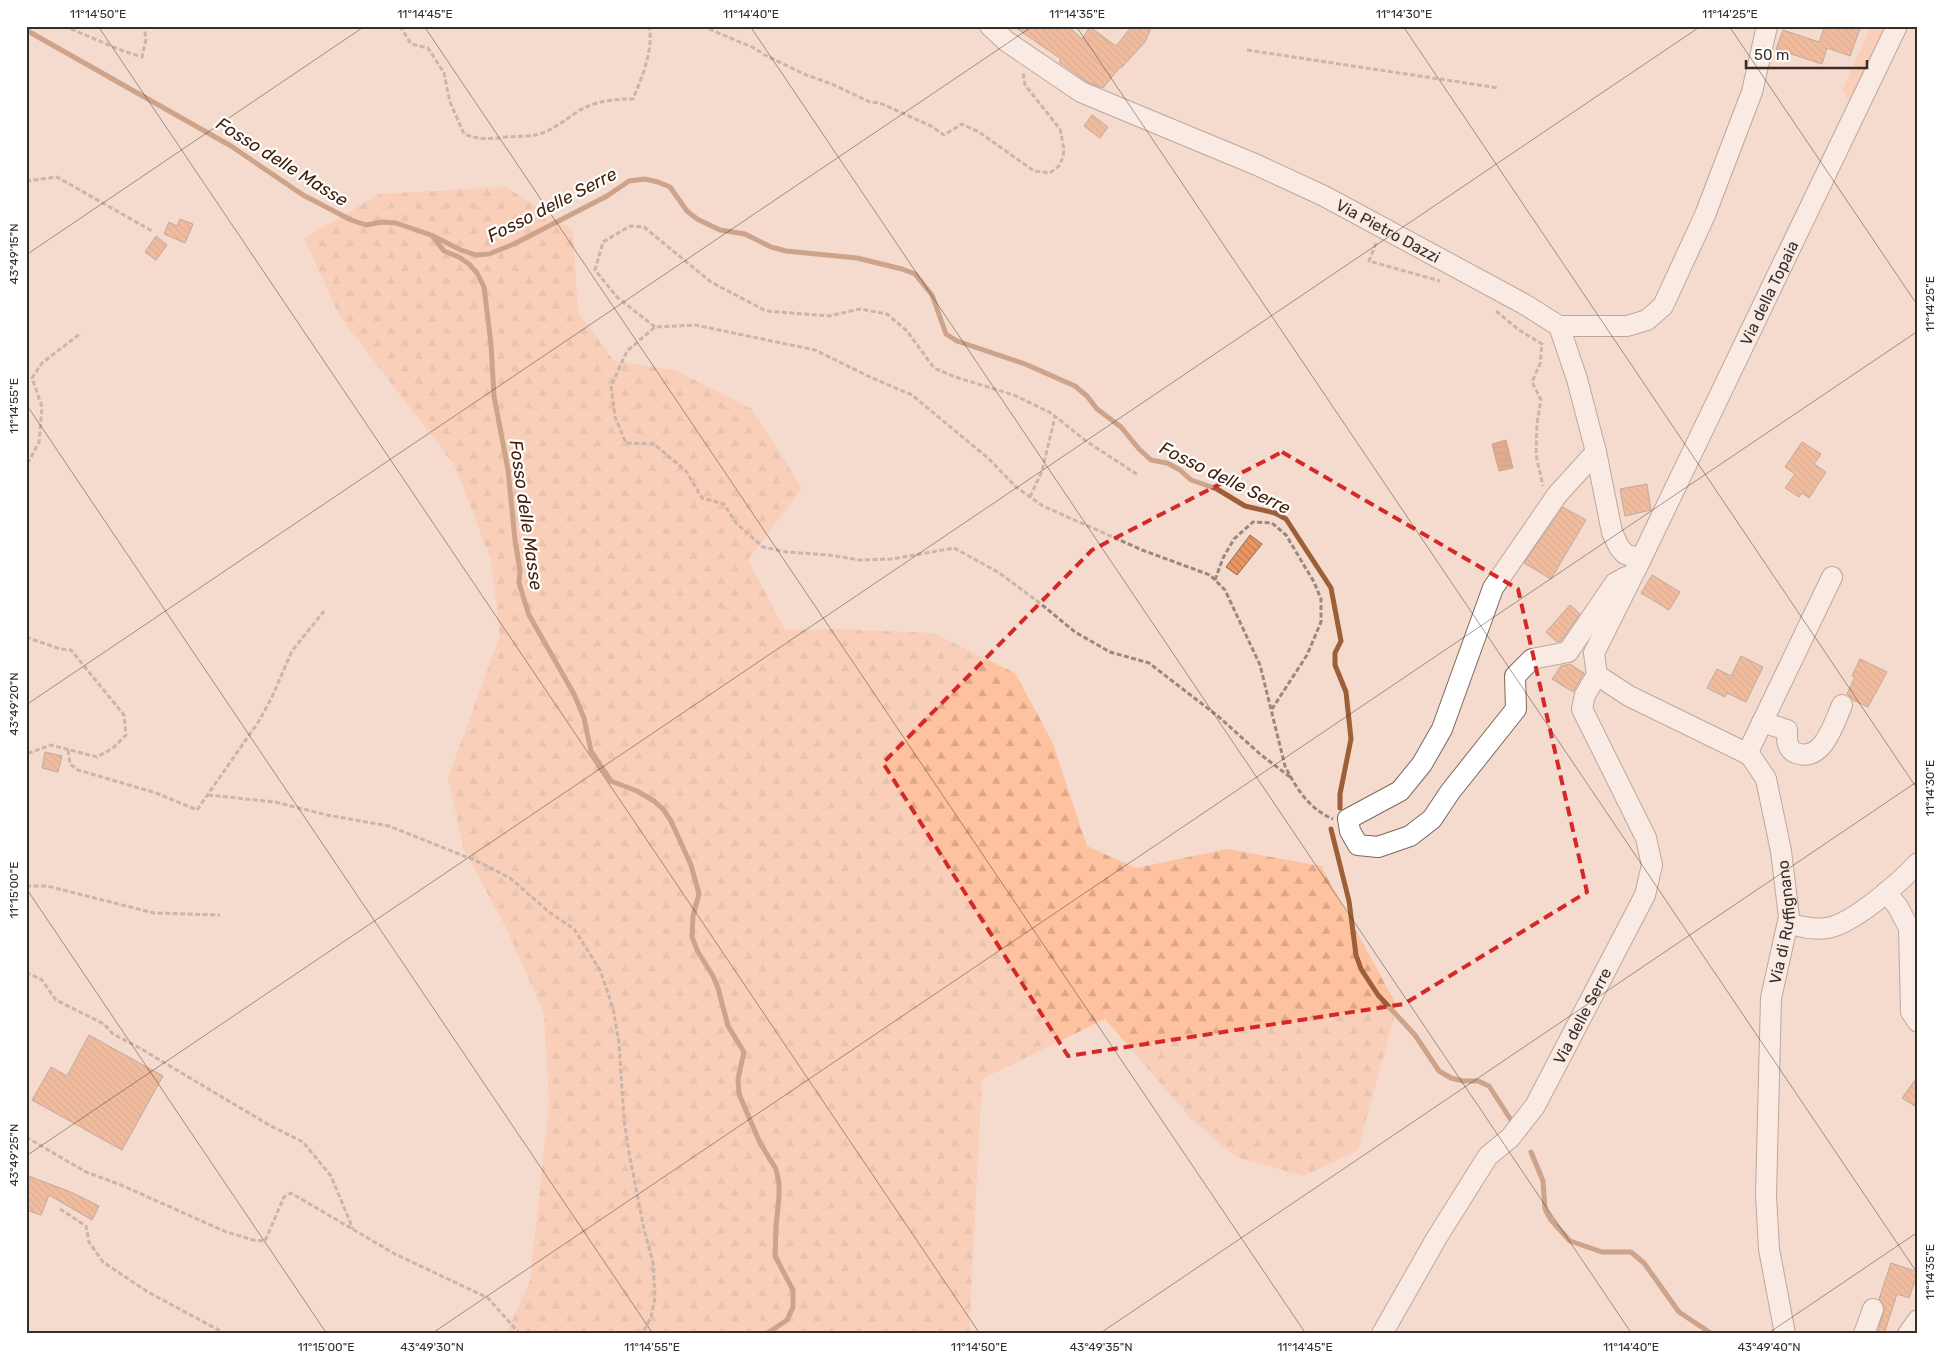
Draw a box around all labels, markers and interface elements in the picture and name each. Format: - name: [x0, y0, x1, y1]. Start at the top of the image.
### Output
- text: 11°14'50"E: [70, 7, 126, 21]
- text: 11°14'45"E: [397, 7, 453, 21]
- text: 11°14'40"E: [723, 7, 779, 21]
- text: 11°14'35"E: [1049, 7, 1105, 21]
- text: 11°14'30"E: [1376, 7, 1432, 21]
- text: 11°14'25"E: [1702, 7, 1758, 21]
- scale bar: [1746, 38, 1868, 70]
- text: 50 m: [1754, 46, 1789, 64]
- water label: Fosso delle Masse: [212, 113, 352, 211]
- water label: Fosso delle Serre: [483, 163, 621, 247]
- street label: Via Pietro Dazzi: [1333, 195, 1443, 267]
- text: 43°49'15"N: [7, 224, 21, 284]
- street label: Via della Topaia: [1736, 238, 1803, 348]
- text: 11°14'25"E: [1923, 276, 1937, 332]
- text: 11°14'55"E: [7, 378, 21, 434]
- water label: Fosso delle Serre: [1156, 437, 1294, 519]
- water label: Fosso delle Masse: [505, 439, 547, 591]
- text: 43°49'20"N: [7, 672, 21, 736]
- text: 11°14'30"E: [1923, 760, 1937, 816]
- street label: Via di Ruffignano: [1765, 859, 1799, 986]
- text: 11°15'00"E: [7, 862, 21, 918]
- street label: Via delle Serre: [1550, 965, 1615, 1067]
- text: 43°49'25"N: [7, 1124, 21, 1186]
- text: 11°14'35"E: [1923, 1244, 1937, 1300]
- text: 11°15'00"E: [298, 1340, 354, 1354]
- text: 43°49'30"N: [400, 1340, 464, 1354]
- text: 11°14'55"E: [624, 1340, 680, 1354]
- text: 11°14'50"E: [951, 1340, 1007, 1354]
- text: 43°49'35"N: [1069, 1340, 1133, 1354]
- text: 11°14'45"E: [1277, 1340, 1333, 1354]
- text: 11°14'40"E: [1603, 1340, 1659, 1354]
- text: 43°49'40"N: [1737, 1340, 1801, 1354]

